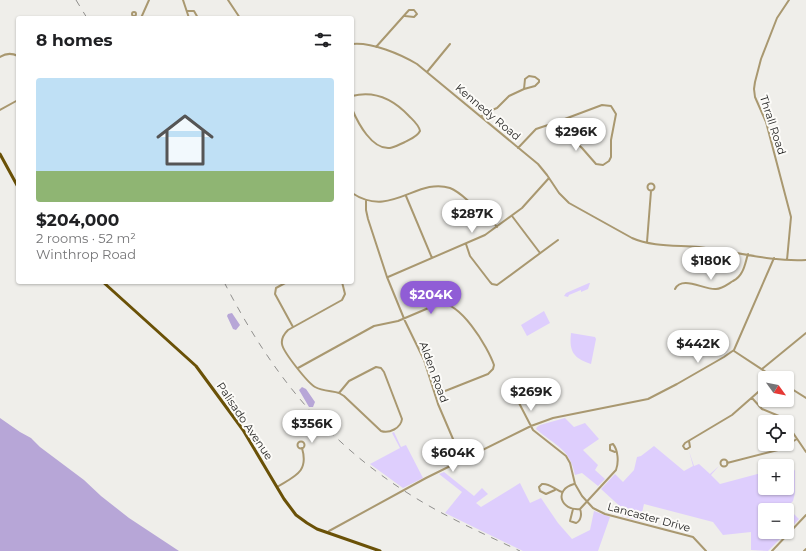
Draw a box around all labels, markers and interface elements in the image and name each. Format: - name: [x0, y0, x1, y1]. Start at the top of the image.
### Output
- icon: filters: [312, 29, 334, 51]
- text: 8 homes: [36, 30, 113, 50]
- street label: Kennedy Road: [453, 81, 523, 143]
- street label: Thrall Road: [757, 93, 789, 157]
- icon: home: [149, 104, 221, 176]
- pin: $296K: [548, 118, 604, 152]
- text: $296K: [555, 123, 597, 139]
- pin: $287K: [444, 200, 500, 234]
- text: $287K: [451, 205, 493, 221]
- text: $204,000: [36, 210, 119, 230]
- text: 2 rooms · 52 m²: [36, 230, 136, 246]
- text: Winthrop Road: [36, 246, 136, 262]
- pin: $180K: [683, 247, 739, 281]
- text: $180K: [691, 252, 731, 268]
- pin: $204K: [403, 281, 459, 315]
- text: $204K: [409, 286, 453, 302]
- pin: $442K: [670, 330, 726, 364]
- text: $442K: [676, 335, 720, 351]
- street label: Alden Road: [416, 340, 452, 404]
- north arrow: [758, 371, 794, 407]
- map controls: [758, 371, 794, 539]
- pin: $269K: [503, 378, 559, 412]
- street label: Palisado Avenue: [214, 379, 276, 463]
- text: $269K: [510, 383, 552, 399]
- pin: $356K: [284, 410, 340, 444]
- text: $356K: [291, 415, 333, 431]
- button: locate: [758, 415, 794, 451]
- pin: $604K: [425, 439, 481, 473]
- text: $604K: [431, 444, 475, 460]
- button: +: [758, 459, 794, 495]
- street label: Lancaster Drive: [606, 499, 692, 535]
- button: −: [758, 503, 794, 539]

